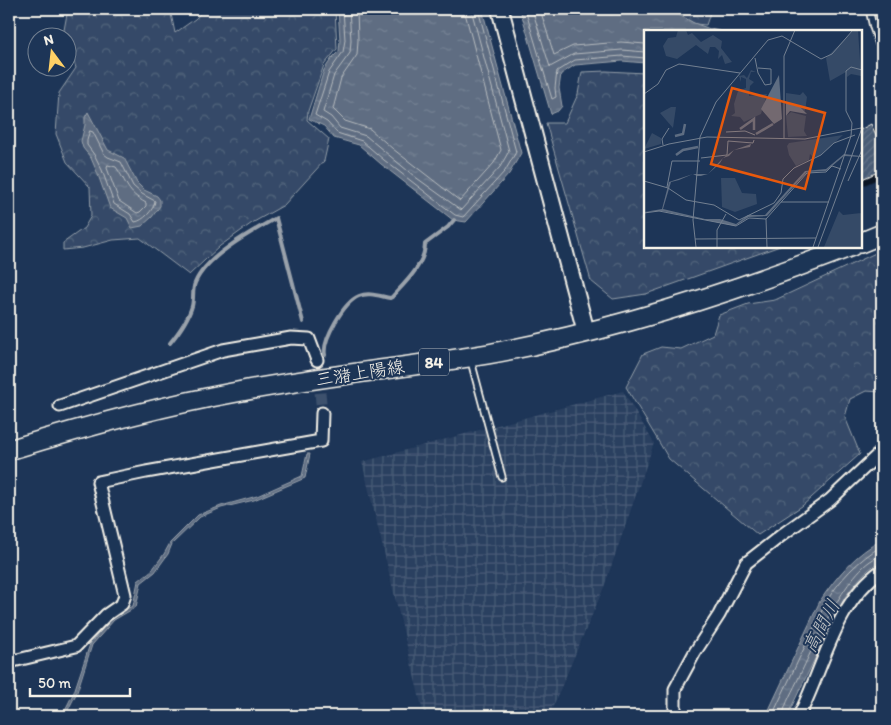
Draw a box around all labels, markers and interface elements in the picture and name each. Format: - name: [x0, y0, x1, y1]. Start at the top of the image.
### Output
- north arrow: [28, 28, 78, 78]
- text: N: [42, 30, 56, 49]
- inset map: [644, 30, 861, 248]
- road number: 84: [419, 348, 449, 376]
- street label: 三潴上陽線: [314, 355, 406, 391]
- water label: 高間川: [797, 595, 845, 657]
- scale bar: [30, 665, 130, 697]
- text: 50 m: [38, 674, 71, 692]

